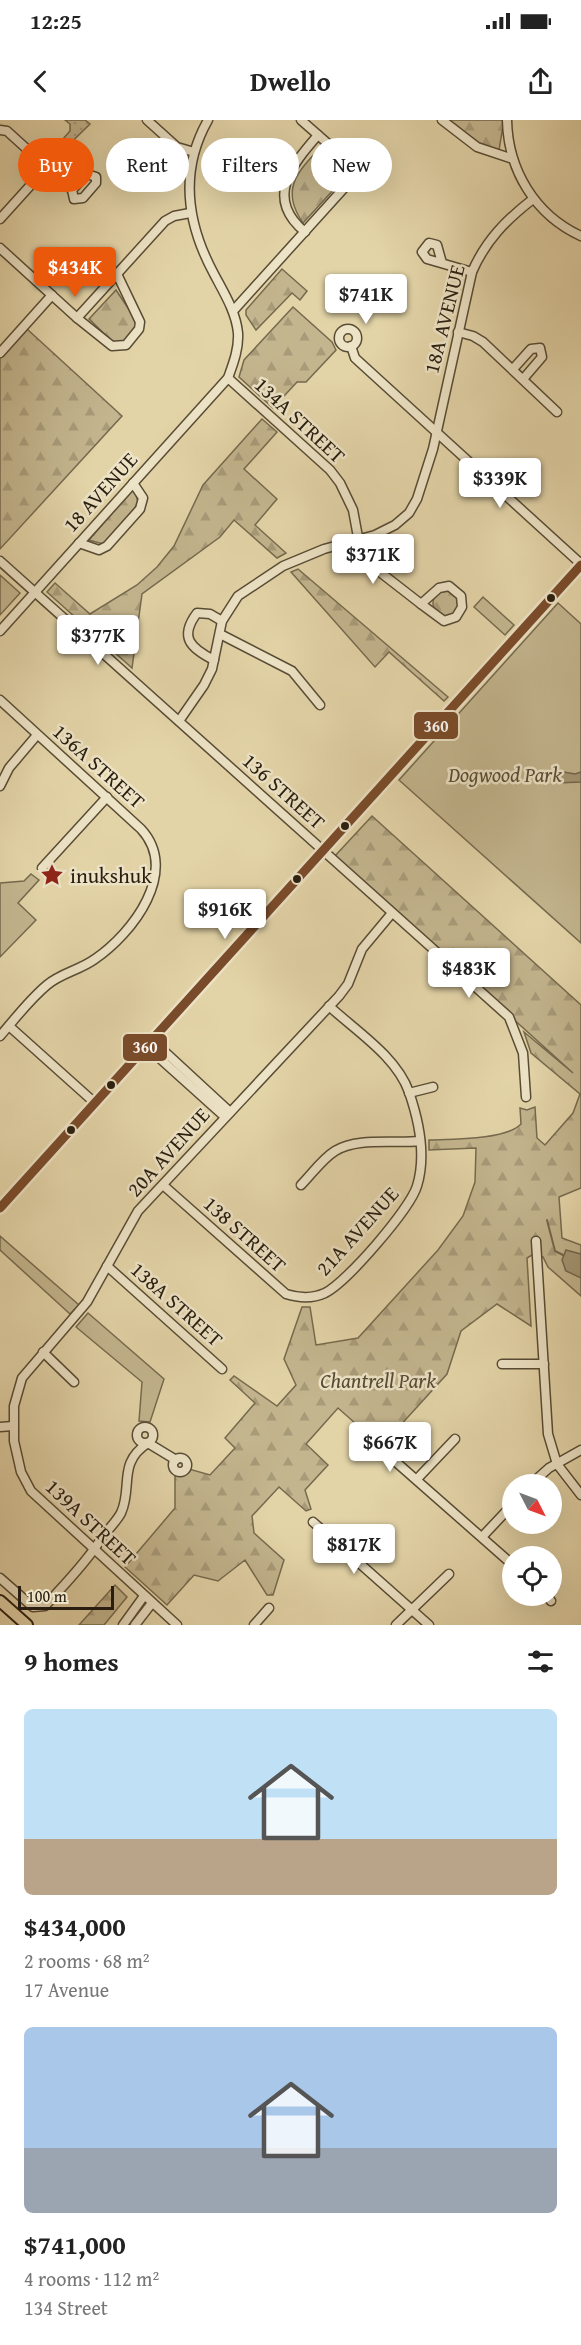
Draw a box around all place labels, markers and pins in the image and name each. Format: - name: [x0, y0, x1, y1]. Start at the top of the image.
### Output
- pin: $434K: [33, 247, 117, 298]
- pin: $741K: [324, 274, 408, 325]
- pin: $339K: [458, 458, 542, 509]
- pin: $371K: [331, 534, 415, 585]
- unlabelled marker: [545, 592, 557, 604]
- pin: $377K: [56, 615, 140, 666]
- unlabelled marker: [339, 820, 351, 832]
- place label: inukshuk: [70, 860, 152, 891]
- place icon: inukshuk: [39, 862, 65, 888]
- unlabelled marker: [291, 873, 303, 885]
- pin: $916K: [183, 889, 267, 940]
- pin: $483K: [427, 948, 511, 999]
- unlabelled marker: [105, 1079, 117, 1091]
- unlabelled marker: [65, 1124, 77, 1136]
- pin: $667K: [348, 1422, 432, 1473]
- pin: $817K: [312, 1524, 396, 1575]

